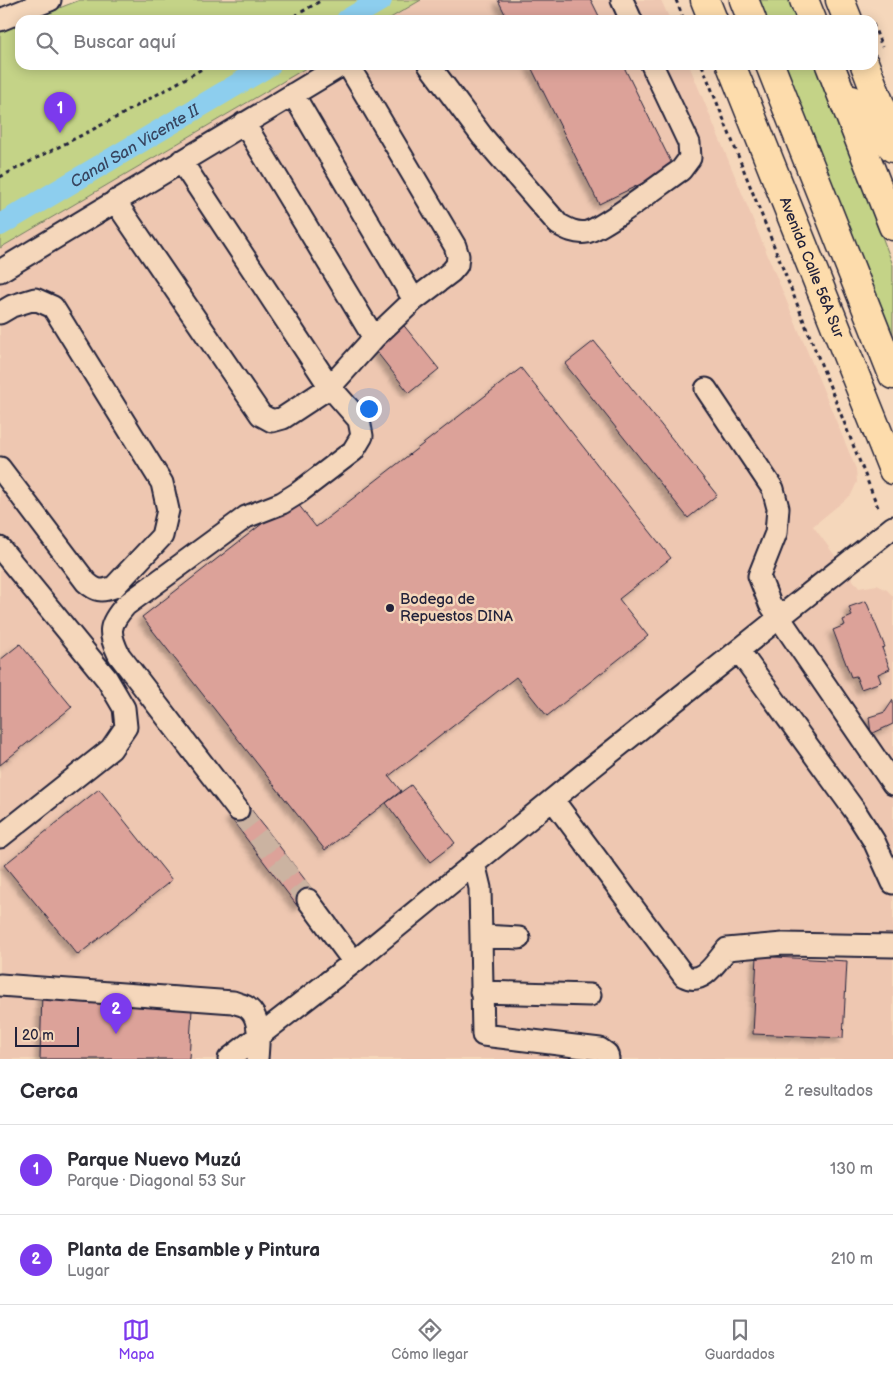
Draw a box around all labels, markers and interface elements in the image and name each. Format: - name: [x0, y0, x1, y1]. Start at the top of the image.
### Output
- search box: [15, 15, 878, 70]
- icon: search: [33, 29, 61, 57]
- text: Buscar aquí: [73, 31, 176, 54]
- pin: 1: [44, 92, 76, 133]
- water label: Canal San Vicente II: [67, 101, 204, 192]
- street label: Avenida Calle 56A Sur: [775, 194, 848, 341]
- your location: [356, 396, 382, 422]
- place label: Bodega de Repuestos DINA: [400, 590, 514, 626]
- marker: Bodega de Repuestos DINA: [384, 602, 396, 614]
- pin: 2: [100, 993, 132, 1034]
- scale bar: [15, 1024, 79, 1047]
- text: 20 m: [22, 1027, 54, 1044]
- text: Cerca: [20, 1079, 78, 1104]
- text: 2 resultados: [784, 1082, 873, 1101]
- text: Parque Nuevo Muzú: [67, 1149, 241, 1172]
- text: 1: [33, 1160, 39, 1179]
- text: 130 m: [830, 1160, 873, 1179]
- text: Parque · Diagonal 53 Sur: [67, 1172, 245, 1191]
- text: Planta de Ensamble y Pintura: [67, 1239, 320, 1262]
- text: 2: [31, 1250, 41, 1269]
- text: 210 m: [831, 1250, 873, 1269]
- text: Lugar: [67, 1262, 109, 1281]
- tab: Mapa: [118, 1316, 154, 1363]
- tab: Cómo llegar: [391, 1316, 468, 1363]
- tab: Guardados: [705, 1316, 775, 1363]

